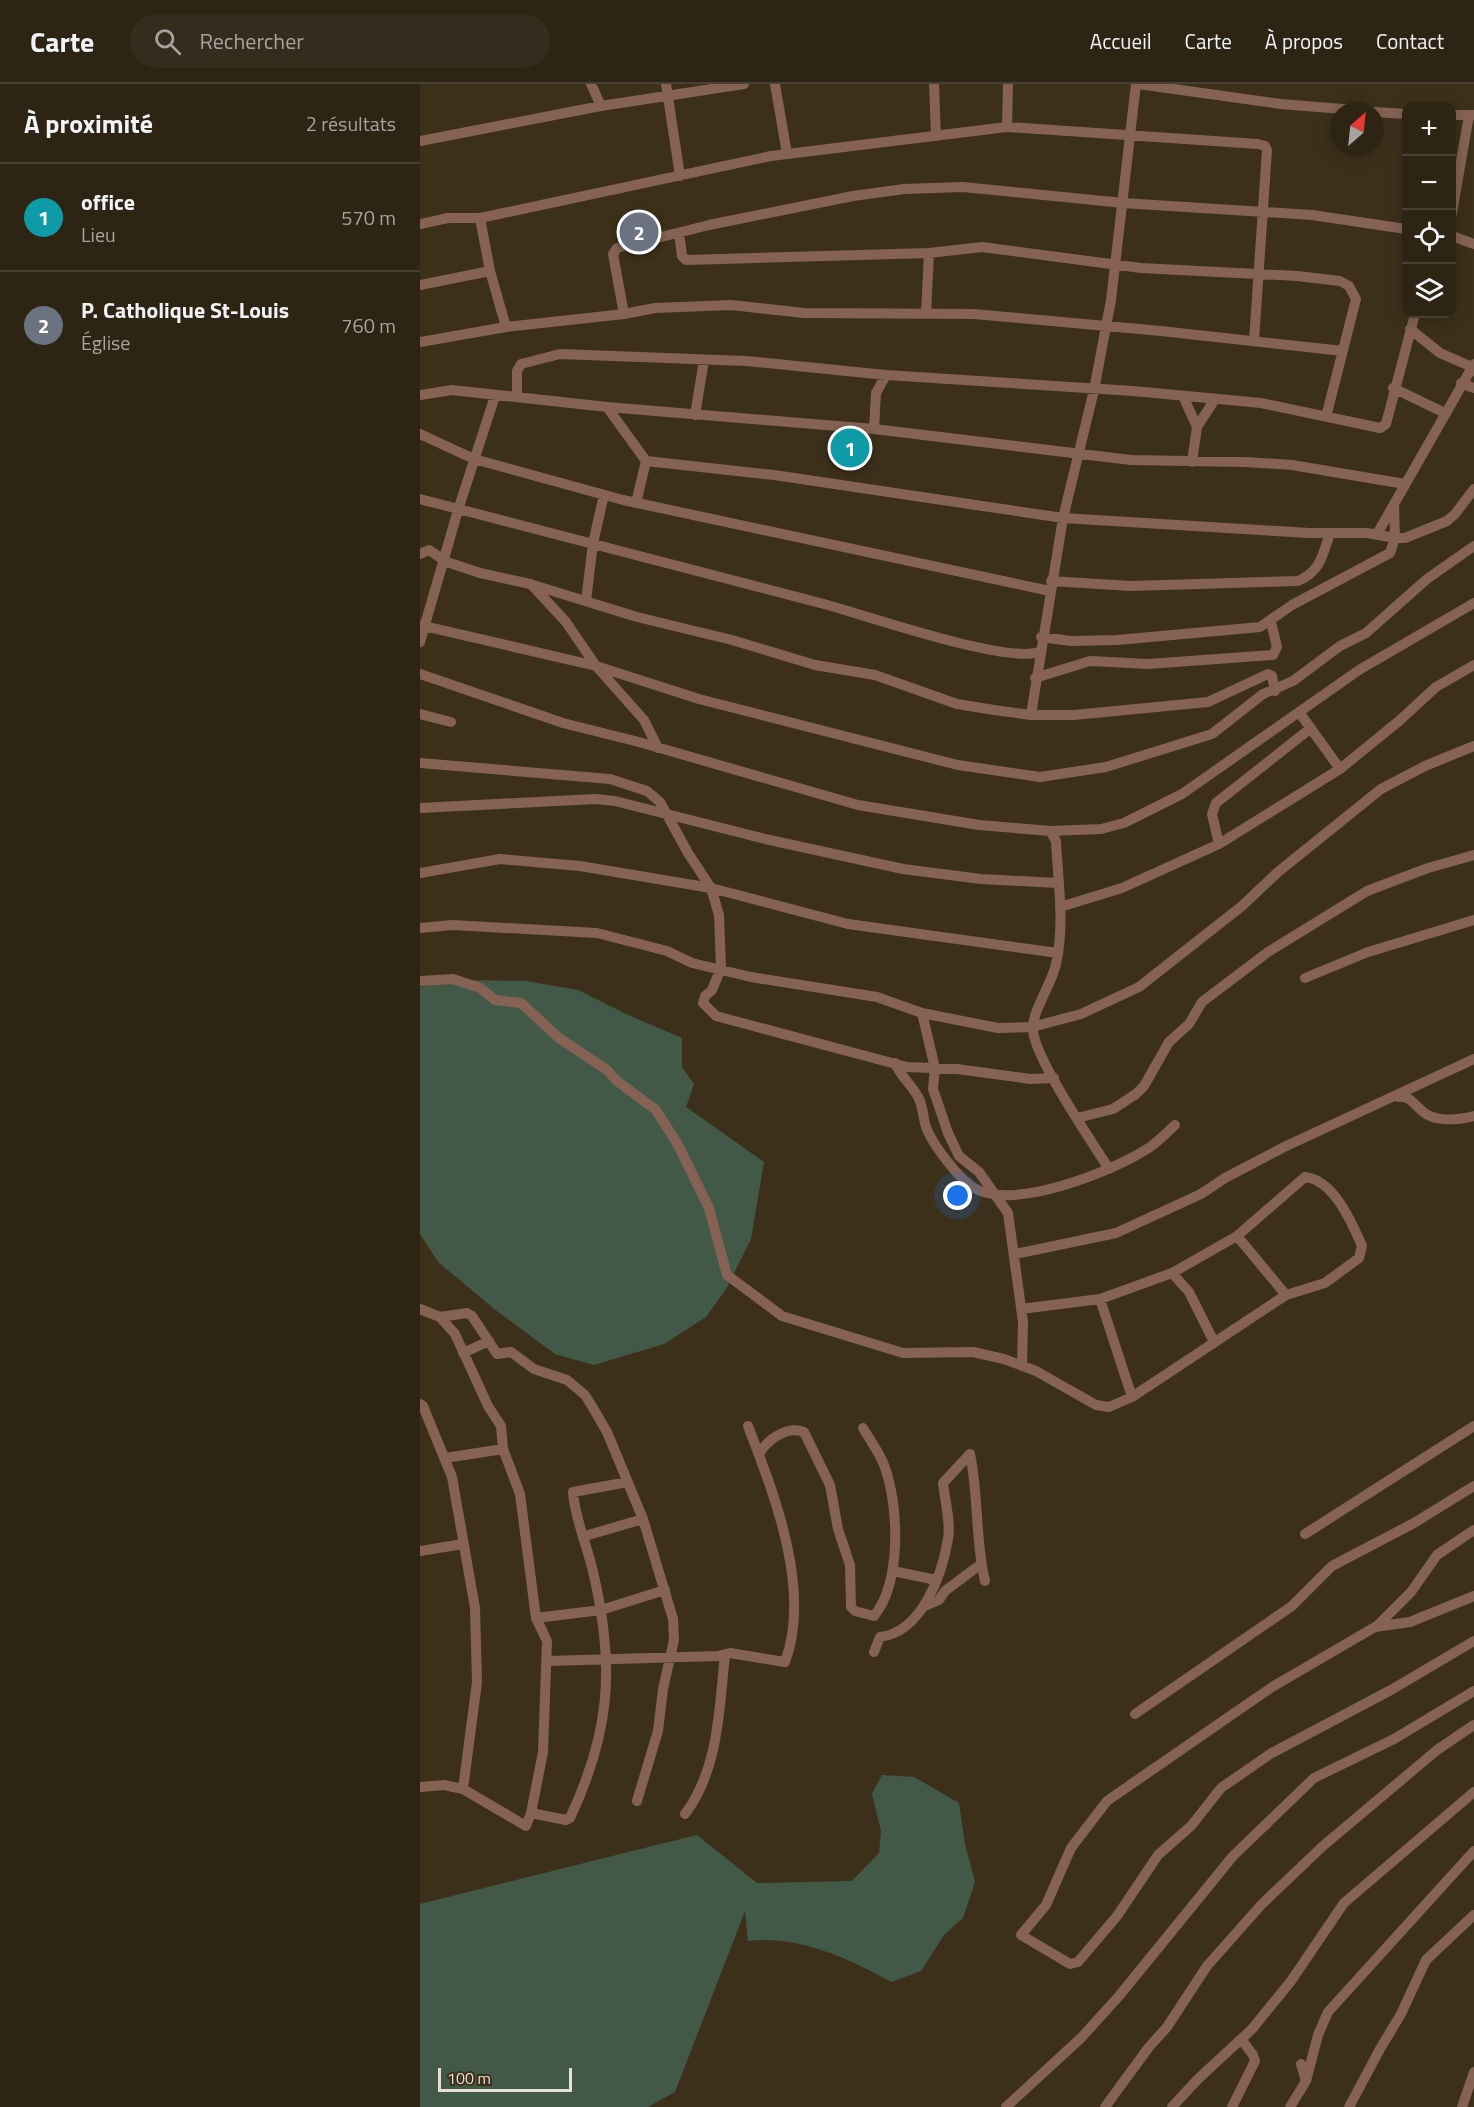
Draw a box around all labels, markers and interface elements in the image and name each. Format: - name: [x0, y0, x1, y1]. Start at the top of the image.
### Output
- search box: [130, 14, 550, 68]
- text: Carte: [30, 20, 94, 63]
- text: Rechercher: [199, 24, 304, 58]
- icon: search: [151, 25, 184, 58]
- text: Accueil: [1090, 25, 1152, 57]
- text: Carte: [1185, 25, 1232, 57]
- text: À propos: [1265, 25, 1343, 57]
- text: Contact: [1376, 25, 1444, 57]
- north arrow: [1330, 102, 1384, 156]
- map controls: [1402, 102, 1456, 318]
- button: +: [1402, 102, 1456, 156]
- text: À proximité: [24, 104, 153, 143]
- text: 2 résultats: [306, 108, 396, 139]
- button: −: [1402, 156, 1456, 210]
- text: office: [81, 185, 135, 219]
- text: 1: [38, 202, 49, 233]
- text: 570 m: [341, 202, 396, 233]
- pin: 2: [620, 210, 658, 254]
- button: locate: [1402, 210, 1456, 264]
- text: Lieu: [81, 219, 116, 250]
- button: layers: [1402, 264, 1456, 318]
- text: P. Catholique St-Louis: [81, 293, 289, 327]
- text: 2: [38, 310, 49, 341]
- text: 760 m: [341, 310, 396, 341]
- text: Église: [81, 327, 130, 358]
- pin: 1: [830, 426, 870, 470]
- your location: [943, 1181, 972, 1210]
- scale bar: [438, 2065, 572, 2092]
- text: 100 m: [447, 2066, 491, 2090]

